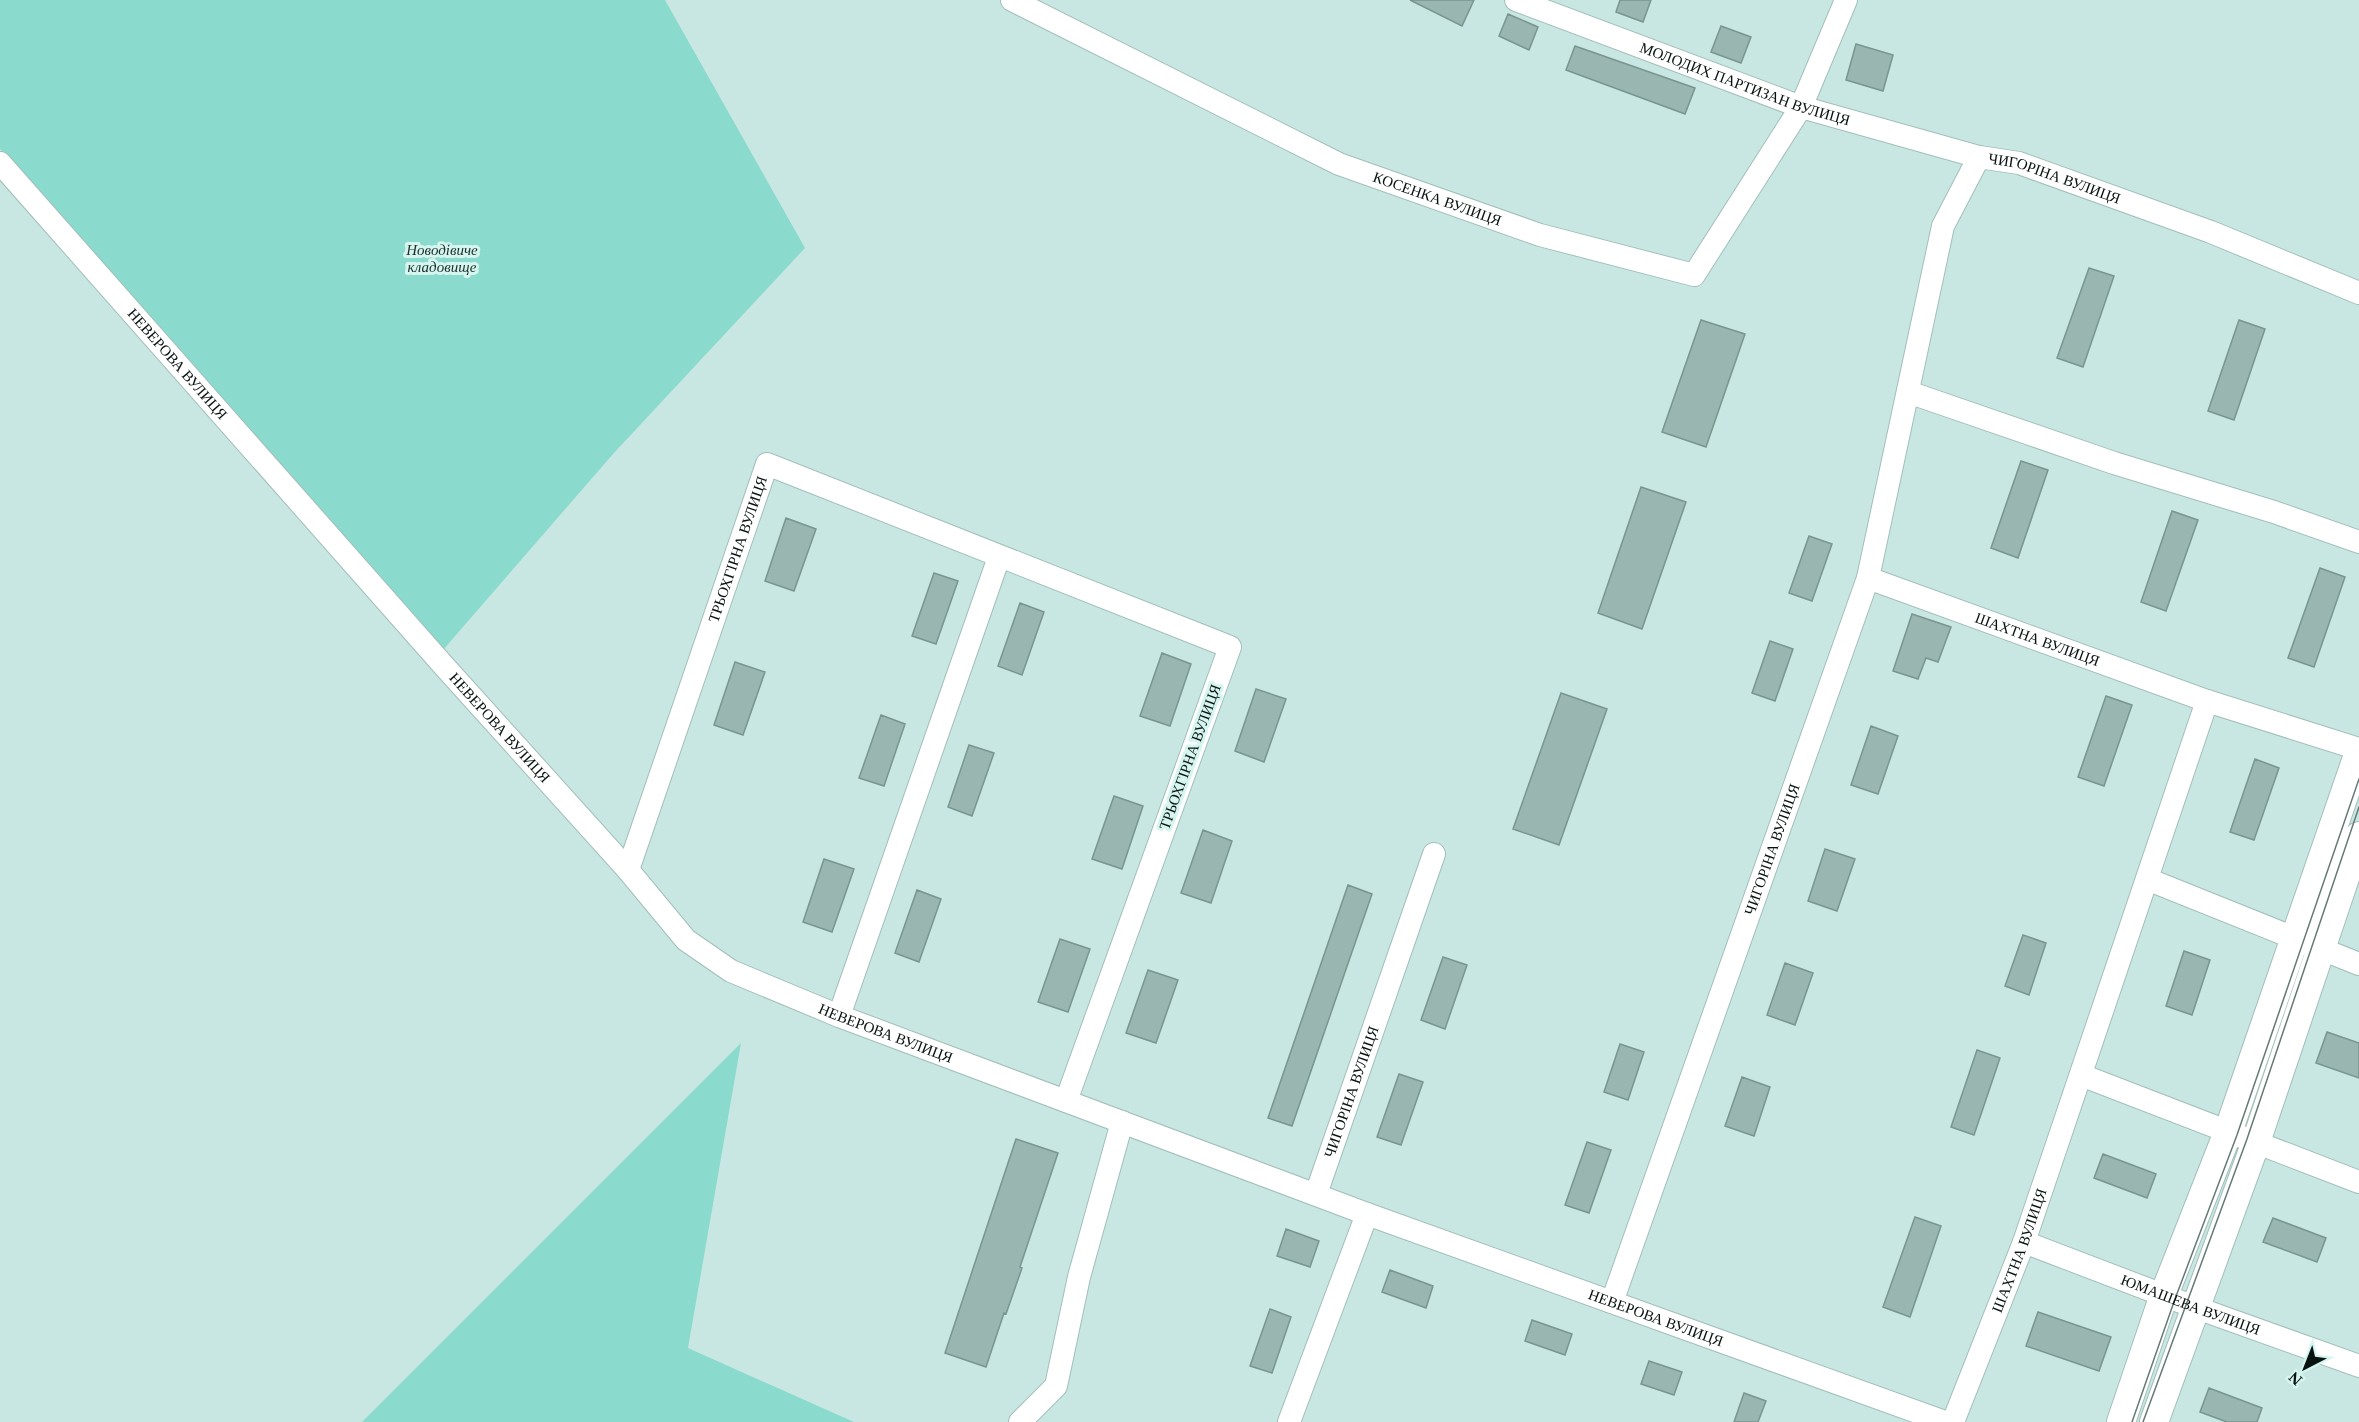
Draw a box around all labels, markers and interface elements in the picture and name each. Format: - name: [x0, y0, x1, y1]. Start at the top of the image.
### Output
- street label: МОЛОДИХ ПАРТИЗАН ВУЛИЦЯ: [1638, 39, 1852, 128]
- street label: ЧИГОРІНА ВУЛИЦЯ: [1987, 151, 2123, 207]
- street label: КОСЕНКА ВУЛИЦЯ: [1371, 169, 1504, 229]
- park label: Новодівиче кладовище: [405, 242, 478, 275]
- street label: НЕВЕРОВА ВУЛИЦЯ: [124, 305, 230, 422]
- street label: ТРЬОХГІРНА ВУЛИЦЯ: [705, 474, 770, 624]
- street label: ШАХТНА ВУЛИЦЯ: [1973, 610, 2102, 669]
- street label: НЕВЕРОВА ВУЛИЦЯ: [446, 670, 553, 786]
- street label: ТРЬОХГІРНА ВУЛИЦЯ: [1156, 682, 1224, 832]
- street label: ЧИГОРІНА ВУЛИЦЯ: [1741, 782, 1803, 917]
- street label: НЕВЕРОВА ВУЛИЦЯ: [816, 1000, 955, 1066]
- street label: ЧИГОРІНА ВУЛИЦЯ: [1321, 1024, 1382, 1160]
- street label: ШАХТНА ВУЛИЦЯ: [1989, 1186, 2050, 1315]
- street label: ЮМАШЕВА ВУЛИЦЯ: [2119, 1272, 2262, 1338]
- street label: НЕВЕРОВА ВУЛИЦЯ: [1586, 1286, 1725, 1349]
- north arrow: [2275, 1338, 2335, 1398]
- text: N: [2285, 1368, 2305, 1389]

